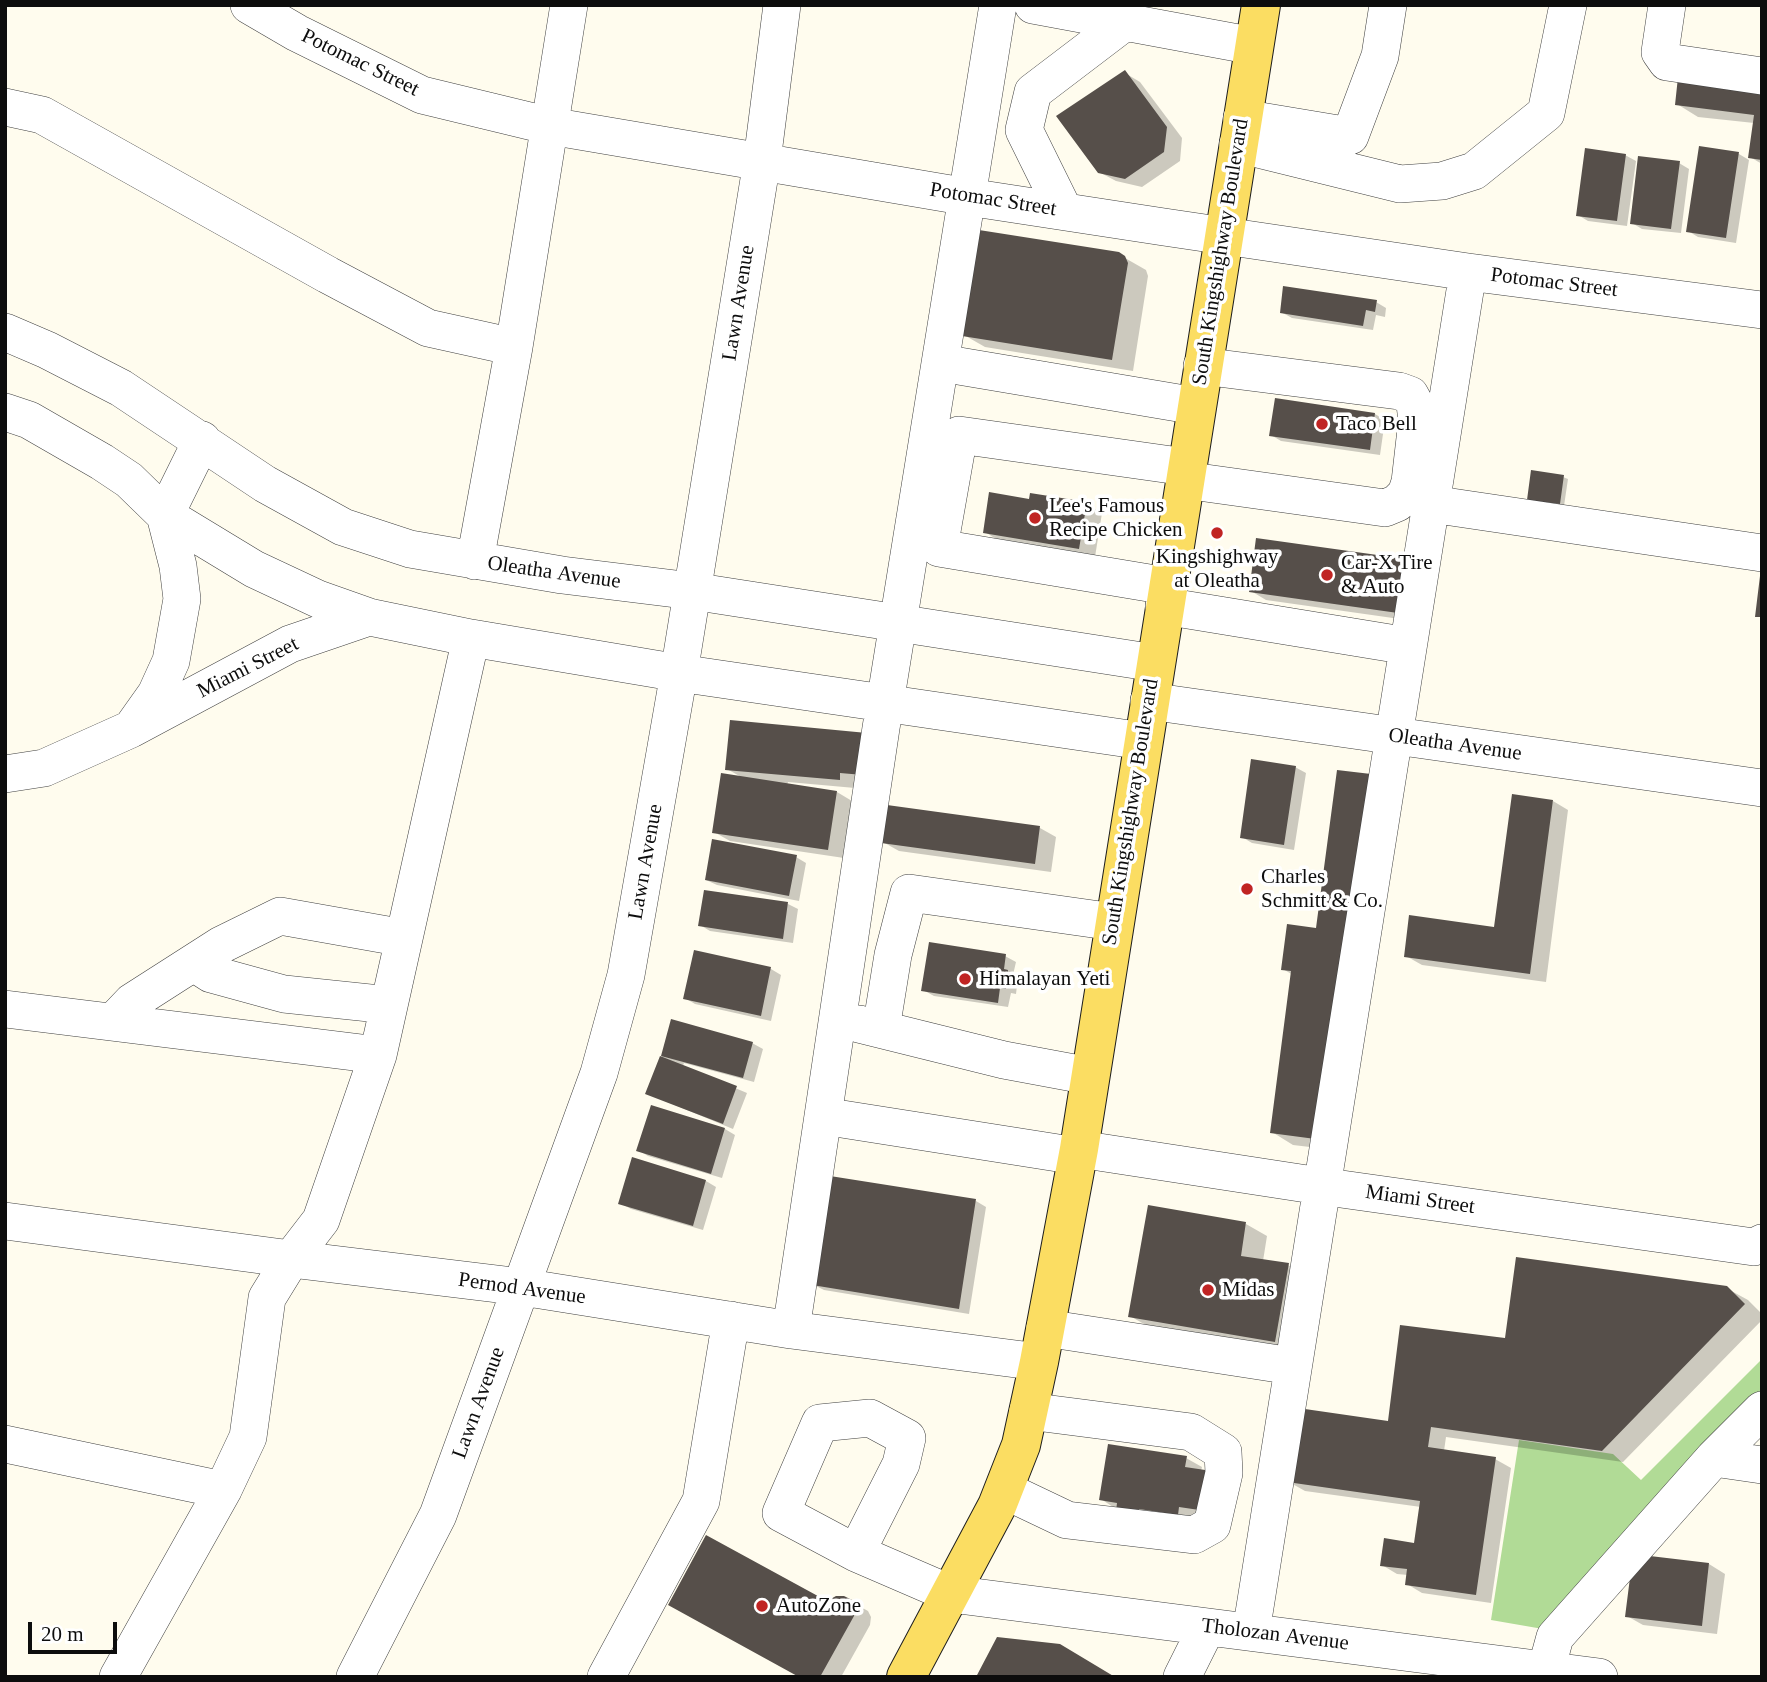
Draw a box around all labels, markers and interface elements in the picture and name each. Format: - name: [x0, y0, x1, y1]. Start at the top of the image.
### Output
- street label: Potomac Street: [297, 24, 423, 102]
- street label: South Kingshighway Boulevard: [1187, 117, 1255, 387]
- street label: Potomac Street: [928, 178, 1058, 222]
- street label: Lawn Avenue: [717, 243, 761, 363]
- street label: Potomac Street: [1489, 263, 1619, 303]
- place label: Taco Bell: [1336, 411, 1417, 437]
- marker: Taco Bell: [1314, 416, 1330, 432]
- place label: Lee's Famous Recipe Chicken: [1049, 493, 1183, 543]
- marker: Lee's Famous Recipe Chicken: [1027, 510, 1043, 526]
- marker: Kingshighway at Oleatha: [1209, 525, 1225, 541]
- place label: Kingshighway at Oleatha: [1156, 544, 1278, 594]
- place label: Car-X Tire & Auto: [1341, 550, 1433, 600]
- street label: Oleatha Avenue: [486, 551, 622, 595]
- marker: Car-X Tire & Auto: [1319, 567, 1335, 583]
- street label: Miami Street: [193, 632, 303, 704]
- street label: South Kingshighway Boulevard: [1097, 677, 1165, 947]
- street label: Oleatha Avenue: [1387, 723, 1523, 767]
- street label: Lawn Avenue: [623, 802, 669, 922]
- place label: Charles Schmitt & Co.: [1261, 864, 1383, 914]
- marker: Charles Schmitt & Co.: [1239, 881, 1255, 897]
- place label: Himalayan Yeti: [979, 966, 1110, 992]
- marker: Himalayan Yeti: [957, 971, 973, 987]
- street label: Miami Street: [1364, 1180, 1476, 1220]
- street label: Pernod Avenue: [457, 1268, 587, 1310]
- place label: Midas: [1222, 1277, 1274, 1303]
- marker: Midas: [1200, 1282, 1216, 1298]
- street label: Lawn Avenue: [447, 1344, 511, 1462]
- place label: AutoZone: [776, 1593, 861, 1619]
- marker: AutoZone: [754, 1598, 770, 1614]
- scale bar: [32, 1608, 121, 1652]
- street label: Tholozan Avenue: [1200, 1613, 1350, 1657]
- text: 20 m: [41, 1622, 84, 1646]

